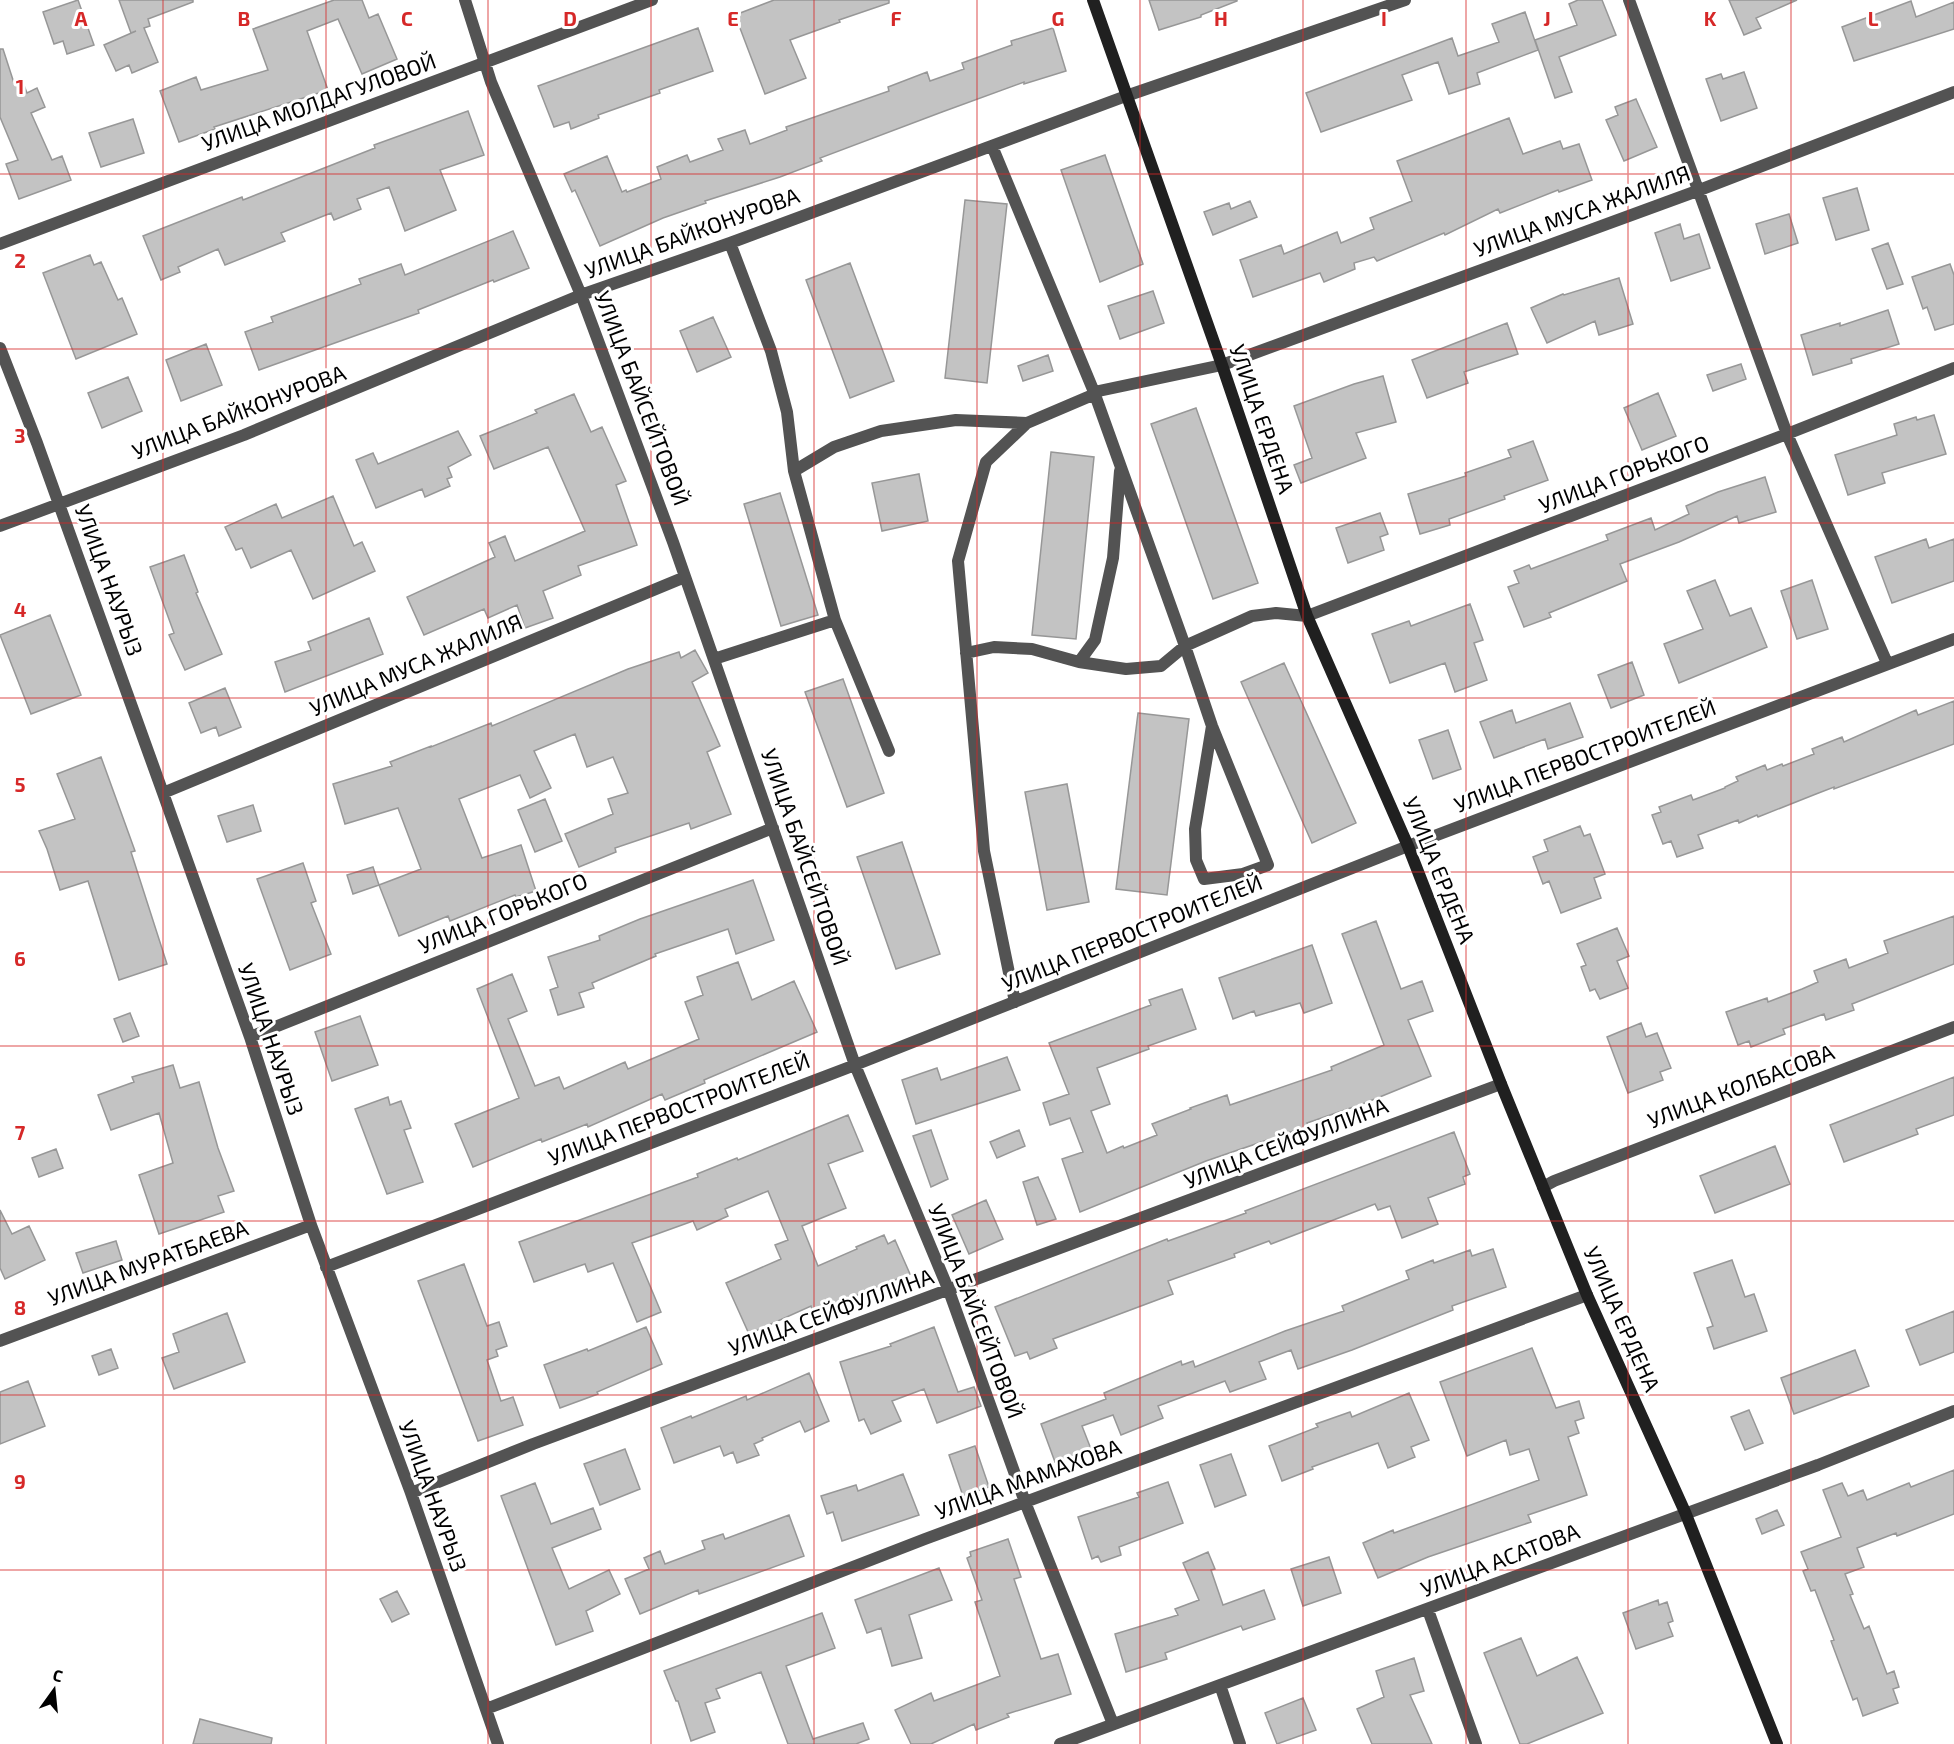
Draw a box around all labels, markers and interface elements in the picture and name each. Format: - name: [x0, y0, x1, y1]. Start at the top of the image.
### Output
- text: A: [74, 6, 88, 30]
- text: B: [238, 6, 250, 30]
- text: C: [401, 6, 413, 30]
- text: D: [563, 6, 577, 30]
- text: E: [727, 6, 739, 30]
- text: F: [890, 6, 902, 30]
- text: G: [1052, 6, 1064, 30]
- text: H: [1214, 6, 1228, 30]
- text: I: [1381, 6, 1387, 30]
- text: J: [1543, 6, 1551, 30]
- text: K: [1704, 6, 1717, 30]
- text: L: [1868, 6, 1879, 30]
- street label: УЛИЦА МОЛДАГУЛОВОЙ: [198, 47, 439, 156]
- text: 1: [16, 74, 24, 98]
- street label: УЛИЦА МУСА ЖАЛИЛЯ: [1470, 159, 1693, 261]
- street label: УЛИЦА БАЙКОНУРОВА: [581, 181, 803, 283]
- text: 2: [14, 248, 26, 272]
- street label: УЛИЦА БАЙСЕЙТОВОЙ: [590, 287, 696, 509]
- street label: УЛИЦА ЕРДЕНА: [1225, 341, 1301, 497]
- street label: УЛИЦА БАЙКОНУРОВА: [128, 358, 349, 464]
- text: 3: [14, 423, 26, 447]
- street label: УЛИЦА ГОРЬКОГО: [1535, 429, 1712, 517]
- street label: УЛИЦА НАУРЫЗ: [71, 500, 149, 659]
- text: 4: [14, 597, 27, 621]
- street label: УЛИЦА МУСА ЖАЛИЛЯ: [305, 607, 526, 721]
- street label: УЛИЦА ПЕРВОСТРОИТЕЛЕЙ: [1450, 693, 1719, 817]
- street label: УЛИЦА БАЙСЕЙТОВОЙ: [757, 745, 855, 968]
- text: 5: [14, 772, 26, 796]
- street label: УЛИЦА ЕРДЕНА: [1399, 792, 1481, 947]
- street label: УЛИЦА ГОРЬКОГО: [414, 866, 591, 958]
- street label: УЛИЦА ПЕРВОСТРОИТЕЛЕЙ: [998, 868, 1265, 996]
- text: 6: [14, 946, 26, 970]
- street label: УЛИЦА НАУРЫЗ: [234, 959, 310, 1118]
- street label: УЛИЦА КОЛБАСОВА: [1644, 1037, 1838, 1133]
- street label: УЛИЦА ПЕРВОСТРОИТЕЛЕЙ: [544, 1046, 813, 1170]
- street label: УЛИЦА СЕЙФУЛЛИНА: [1180, 1091, 1392, 1193]
- text: 7: [15, 1120, 26, 1144]
- street label: УЛИЦА БАЙСЕЙТОВОЙ: [924, 1200, 1030, 1422]
- street label: УЛИЦА МУРАТБАЕВА: [44, 1214, 252, 1310]
- street label: УЛИЦА ЕРДЕНА: [1579, 1242, 1667, 1395]
- street label: УЛИЦА СЕЙФУЛЛИНА: [725, 1262, 937, 1360]
- text: 8: [14, 1295, 26, 1319]
- street label: УЛИЦА НАУРЫЗ: [395, 1416, 473, 1575]
- street label: УЛИЦА МАМАХОВА: [931, 1432, 1124, 1524]
- text: 9: [14, 1469, 26, 1493]
- street label: УЛИЦА АСАТОВА: [1417, 1517, 1583, 1601]
- north arrow: [24, 1660, 84, 1720]
- text: С: [51, 1665, 65, 1685]

